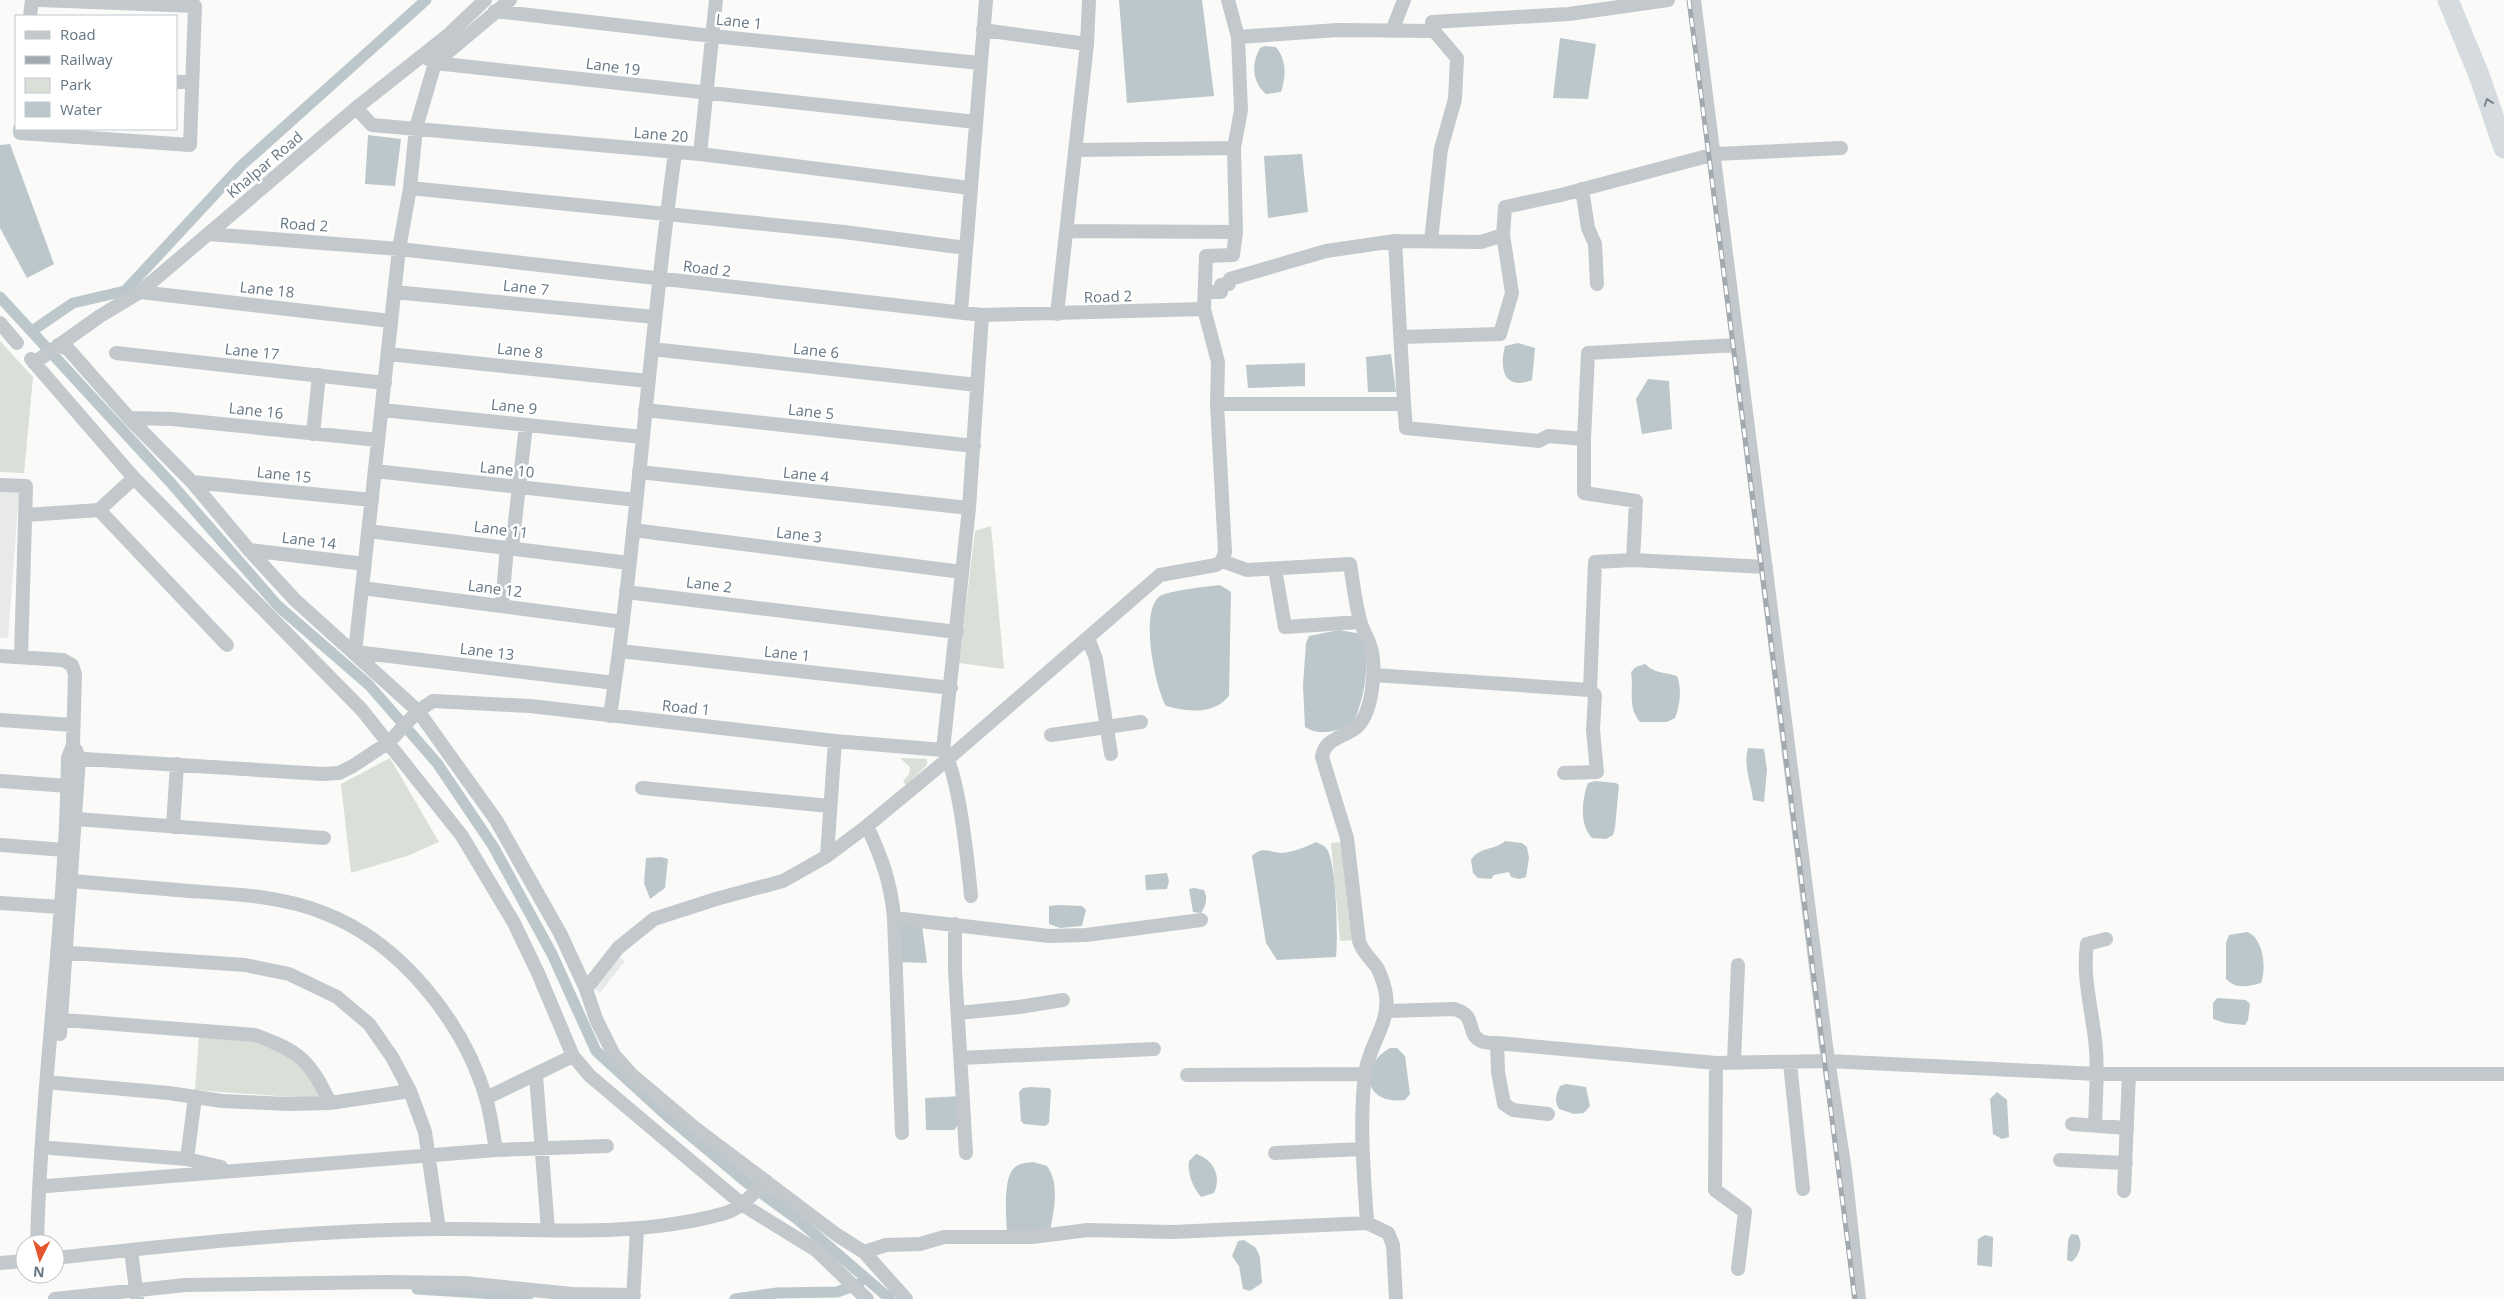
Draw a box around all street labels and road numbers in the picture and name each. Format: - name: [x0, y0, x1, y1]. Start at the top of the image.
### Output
- street label: Lane 1: [715, 9, 763, 33]
- street label: Lane 19: [585, 53, 642, 79]
- street label: Lane 20: [633, 122, 689, 146]
- street label: Khalpar Road: [222, 126, 307, 202]
- street label: Road 2: [279, 212, 329, 236]
- street label: Road 2: [682, 255, 732, 281]
- street label: Lane 7: [502, 275, 550, 299]
- street label: Lane 18: [239, 276, 295, 302]
- street label: Road 2: [1083, 285, 1132, 307]
- street label: Lane 17: [224, 338, 280, 364]
- street label: Lane 8: [496, 338, 544, 362]
- street label: Lane 6: [792, 338, 840, 362]
- street label: Lane 9: [490, 394, 538, 418]
- street label: Lane 16: [228, 397, 284, 423]
- street label: Lane 5: [787, 399, 835, 423]
- street label: Lane 10: [479, 456, 535, 482]
- street label: Lane 15: [256, 461, 312, 487]
- street label: Lane 4: [782, 462, 831, 486]
- street label: Lane 11: [473, 516, 530, 542]
- street label: Lane 3: [775, 521, 823, 547]
- street label: Lane 14: [281, 527, 338, 553]
- street label: Lane 2: [685, 571, 733, 597]
- street label: Lane 12: [467, 575, 524, 601]
- street label: Lane 13: [459, 638, 516, 664]
- street label: Lane 1: [763, 641, 811, 665]
- street label: Road 1: [661, 695, 711, 719]

